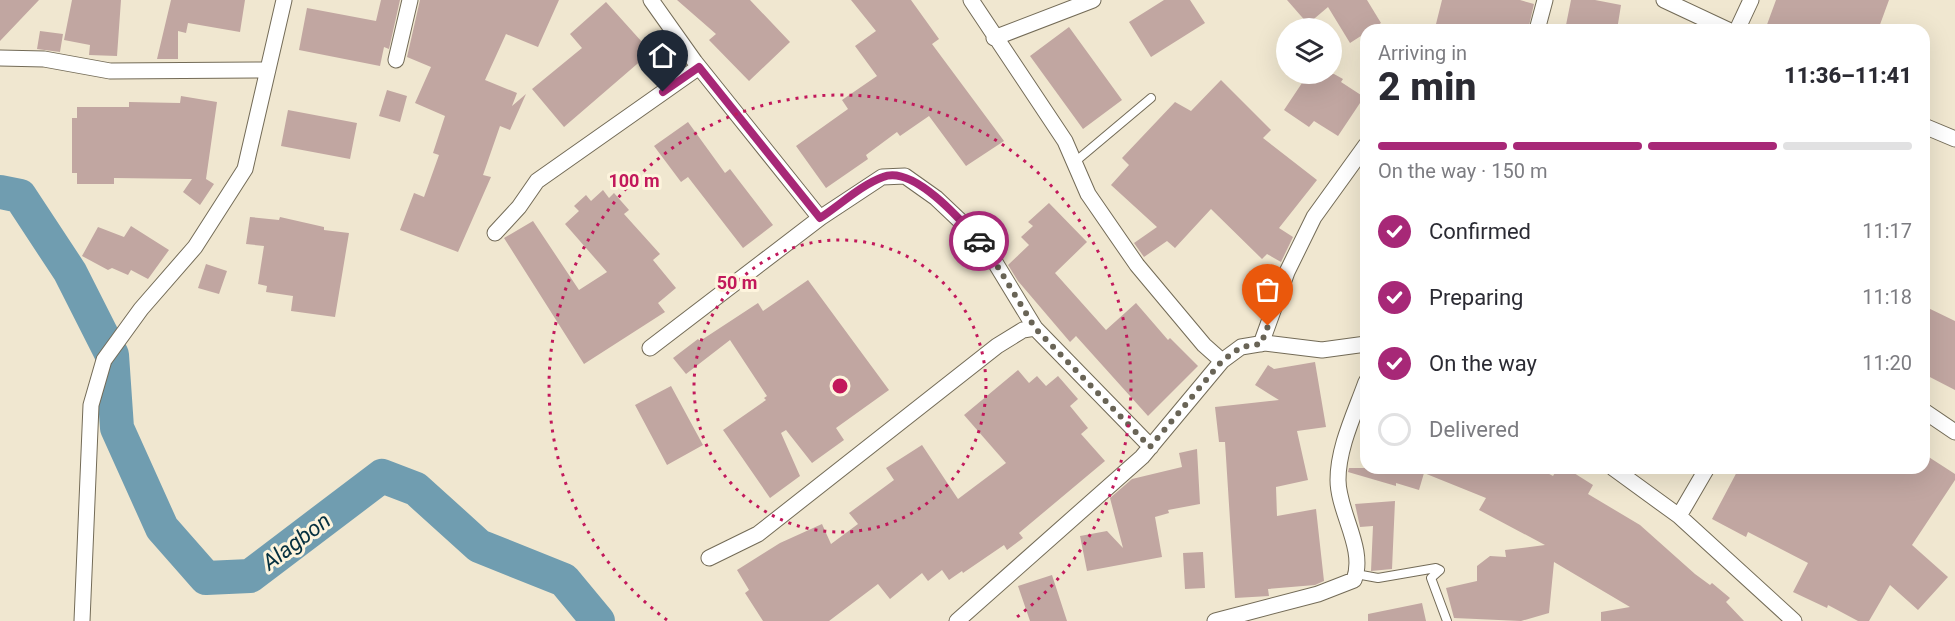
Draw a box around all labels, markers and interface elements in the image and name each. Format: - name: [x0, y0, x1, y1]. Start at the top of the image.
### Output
- map controls: [1276, 18, 1342, 84]
- button: layers: [1276, 18, 1342, 84]
- pin: [637, 30, 688, 92]
- icon: home: [646, 39, 679, 72]
- text: Arriving in: [1378, 41, 1467, 65]
- text: 11:36–11:41: [1784, 63, 1912, 88]
- text: 2 min: [1378, 64, 1476, 110]
- text: On the way · 150 m: [1378, 159, 1547, 183]
- text: 100 m: [608, 170, 660, 191]
- courier: [949, 211, 1009, 271]
- icon: check: [1378, 215, 1411, 248]
- text: Confirmed: [1429, 219, 1531, 244]
- text: 11:17: [1862, 219, 1912, 243]
- icon: car: [963, 225, 996, 258]
- pin: [1242, 264, 1293, 326]
- text: 50 m: [717, 272, 757, 293]
- icon: bag: [1251, 273, 1284, 306]
- icon: check: [1378, 281, 1411, 314]
- text: Preparing: [1429, 285, 1523, 310]
- text: 11:18: [1862, 285, 1912, 309]
- icon: check: [1378, 347, 1411, 380]
- text: On the way: [1429, 351, 1537, 376]
- text: 11:20: [1862, 351, 1912, 375]
- centre of rings: [830, 376, 850, 396]
- text: Delivered: [1429, 417, 1519, 442]
- water label: Alagbon: [257, 508, 335, 576]

